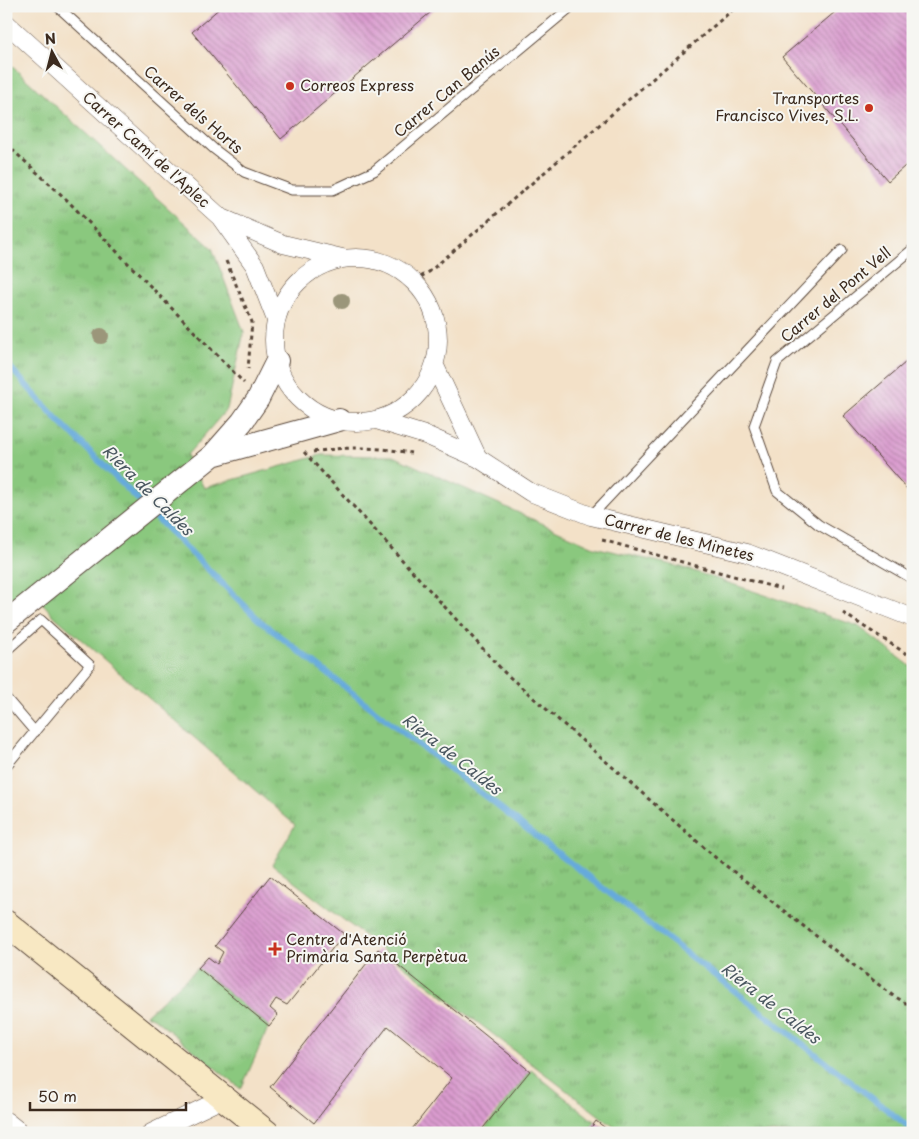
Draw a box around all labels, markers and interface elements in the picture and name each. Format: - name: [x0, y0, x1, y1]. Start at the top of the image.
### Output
- north arrow: [28, 28, 78, 78]
- text: N: [44, 28, 57, 50]
- street label: Carrer Can Banús: [388, 39, 504, 142]
- street label: Carrer dels Horts: [139, 59, 249, 158]
- place label: Correos Express: [300, 73, 414, 96]
- marker: Correos Express: [284, 80, 296, 92]
- street label: Carrer Camí de l'Aplec: [78, 85, 216, 213]
- place label: Transportes Francisco Vives, S.L.: [715, 86, 859, 126]
- marker: Transportes Francisco Vives, S.L.: [863, 102, 875, 114]
- street label: Carrer del Pont Vell: [775, 241, 895, 347]
- water label: Riera de Caldes: [98, 438, 201, 541]
- street label: Carrer de les Minetes: [602, 507, 757, 566]
- water label: Riera de Caldes: [398, 707, 509, 801]
- place label: Centre d'Atenció Primària Santa Perpètua: [286, 927, 468, 967]
- marker: Centre d'Atenció Primària Santa Perpètua: [268, 942, 282, 956]
- water label: Riera de Caldes: [717, 956, 828, 1050]
- scale bar: [30, 1079, 186, 1111]
- text: 50 m: [38, 1084, 77, 1107]

